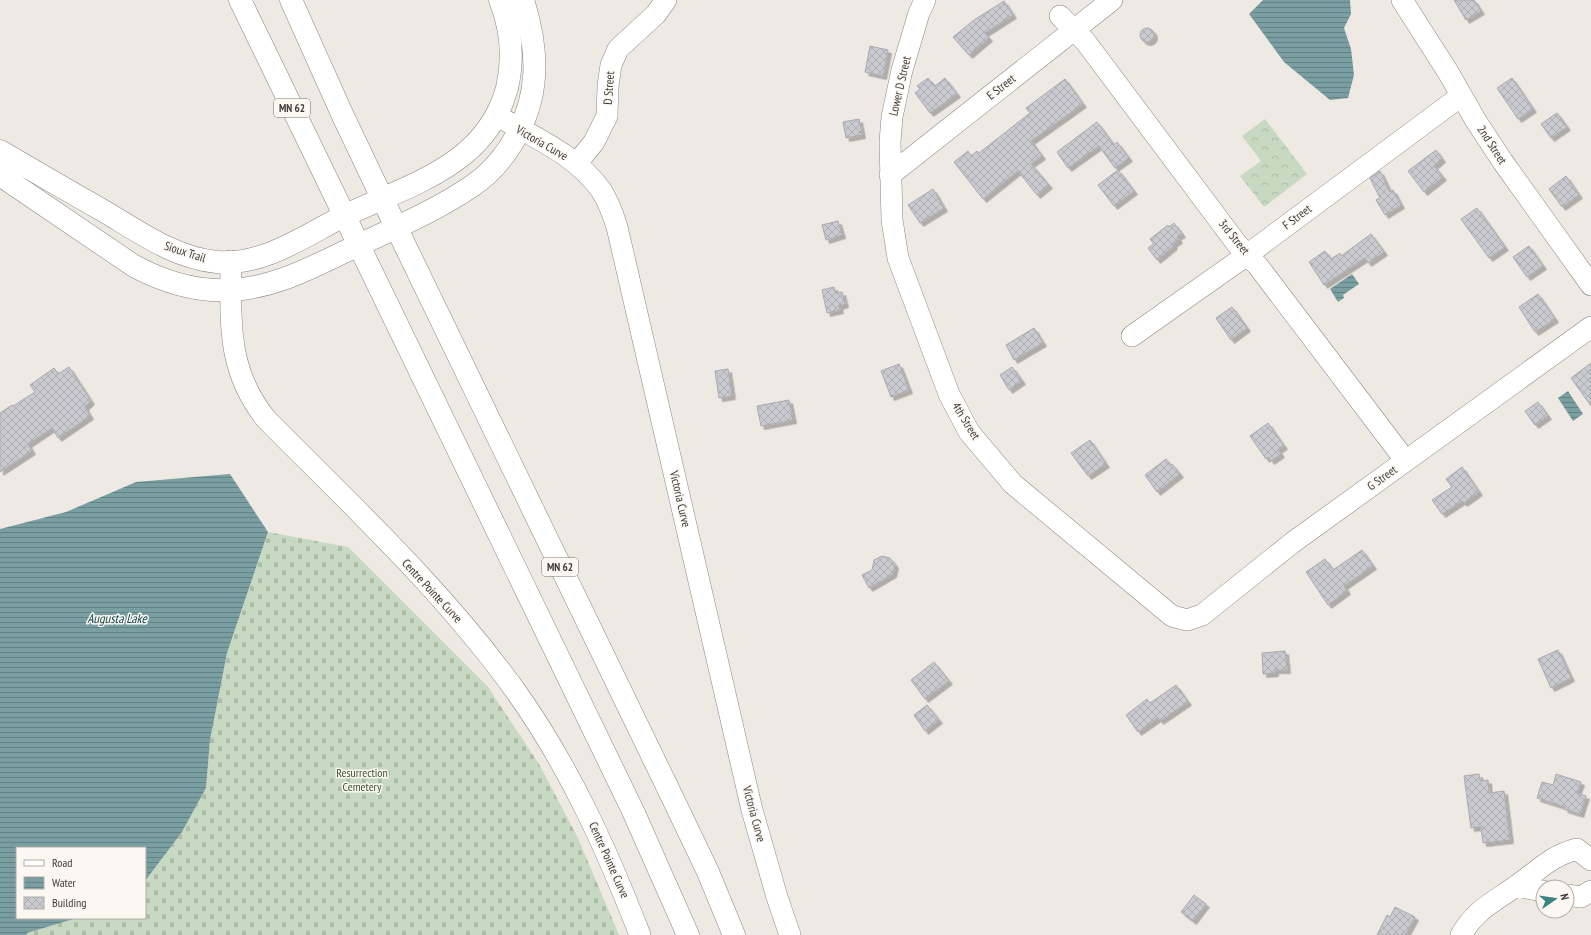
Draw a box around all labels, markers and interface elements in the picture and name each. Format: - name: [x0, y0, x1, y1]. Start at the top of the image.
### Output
- street label: Lower D Street: [885, 54, 914, 117]
- street label: D Street: [600, 70, 617, 105]
- street label: E Street: [983, 70, 1019, 103]
- road number: MN 62: [274, 99, 310, 117]
- street label: Victoria Curve: [513, 121, 571, 163]
- street label: 2nd Street: [1474, 123, 1511, 168]
- street label: F Street: [1279, 200, 1315, 232]
- street label: 3rd Street: [1216, 216, 1254, 258]
- street label: Sioux Trail: [162, 238, 208, 265]
- street label: 4th Street: [949, 399, 984, 443]
- street label: G Street: [1364, 461, 1400, 493]
- street label: Victoria Curve: [666, 468, 694, 529]
- street label: Centre Pointe Curve: [399, 556, 466, 626]
- road number: MN 62: [542, 558, 578, 576]
- water label: Augusta Lake: [87, 610, 148, 627]
- park label: Resurrection Cemetery: [336, 765, 388, 794]
- street label: Victoria Curve: [740, 783, 769, 844]
- street label: Centre Pointe Curve: [586, 819, 633, 900]
- legend: [16, 847, 146, 919]
- text: Road: [52, 855, 72, 870]
- text: Water: [52, 875, 77, 890]
- north arrow: [1535, 879, 1575, 919]
- text: N: [1557, 892, 1572, 901]
- text: Building: [52, 895, 87, 910]

